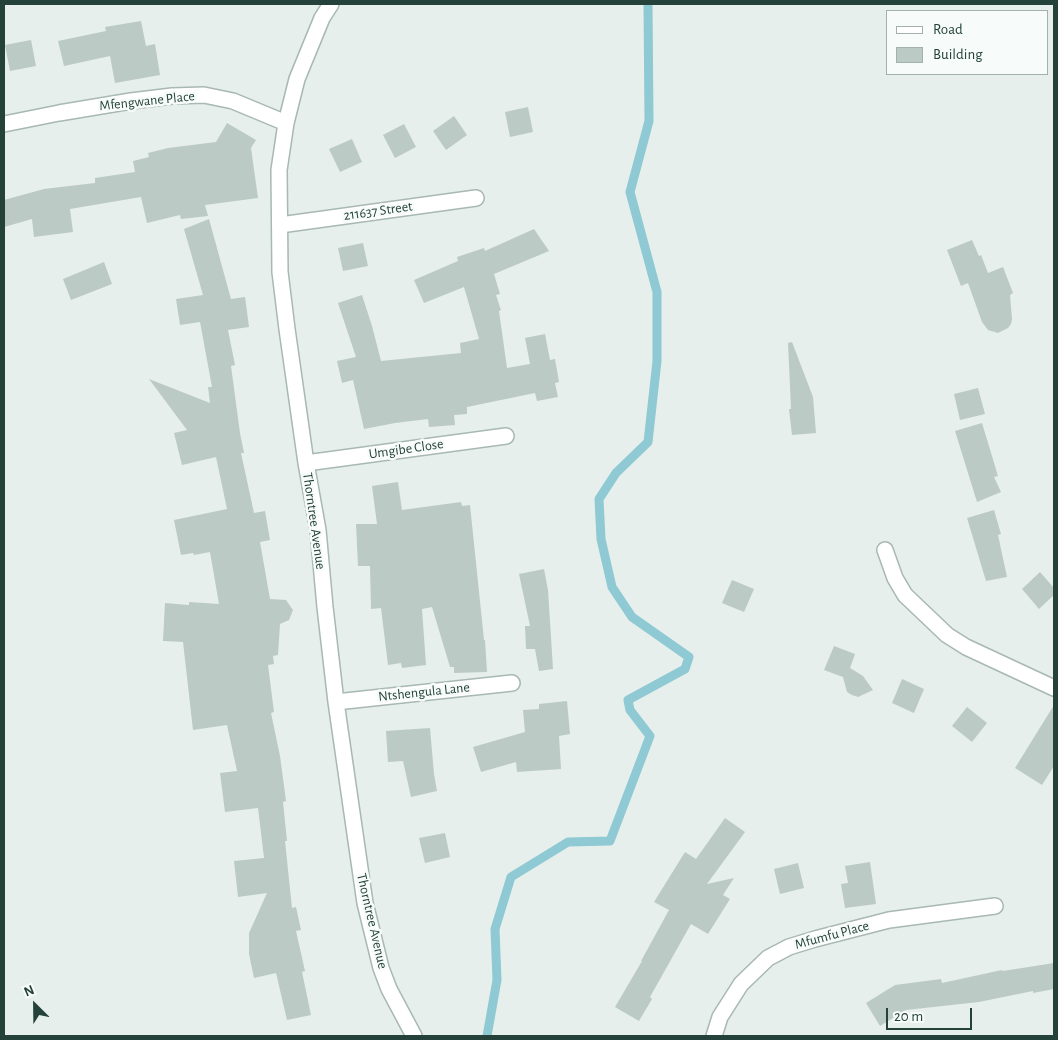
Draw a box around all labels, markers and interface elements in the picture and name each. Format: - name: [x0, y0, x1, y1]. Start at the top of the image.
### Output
- legend: [886, 10, 1048, 75]
- text: Road: [933, 22, 963, 37]
- text: Building: [933, 47, 983, 62]
- street label: Mfengwane Place: [98, 88, 196, 114]
- street label: 211637 Street: [342, 198, 414, 224]
- street label: Umgibe Close: [368, 435, 444, 463]
- street label: Thorntree Avenue: [299, 472, 329, 570]
- street label: Ntshengula Lane: [377, 679, 471, 705]
- street label: Thorntree Avenue: [353, 872, 391, 970]
- street label: Mfumfu Place: [793, 917, 871, 953]
- north arrow: [10, 980, 60, 1030]
- text: N: [22, 983, 36, 1000]
- scale bar: [888, 998, 974, 1030]
- text: 20 m: [894, 1009, 923, 1024]

